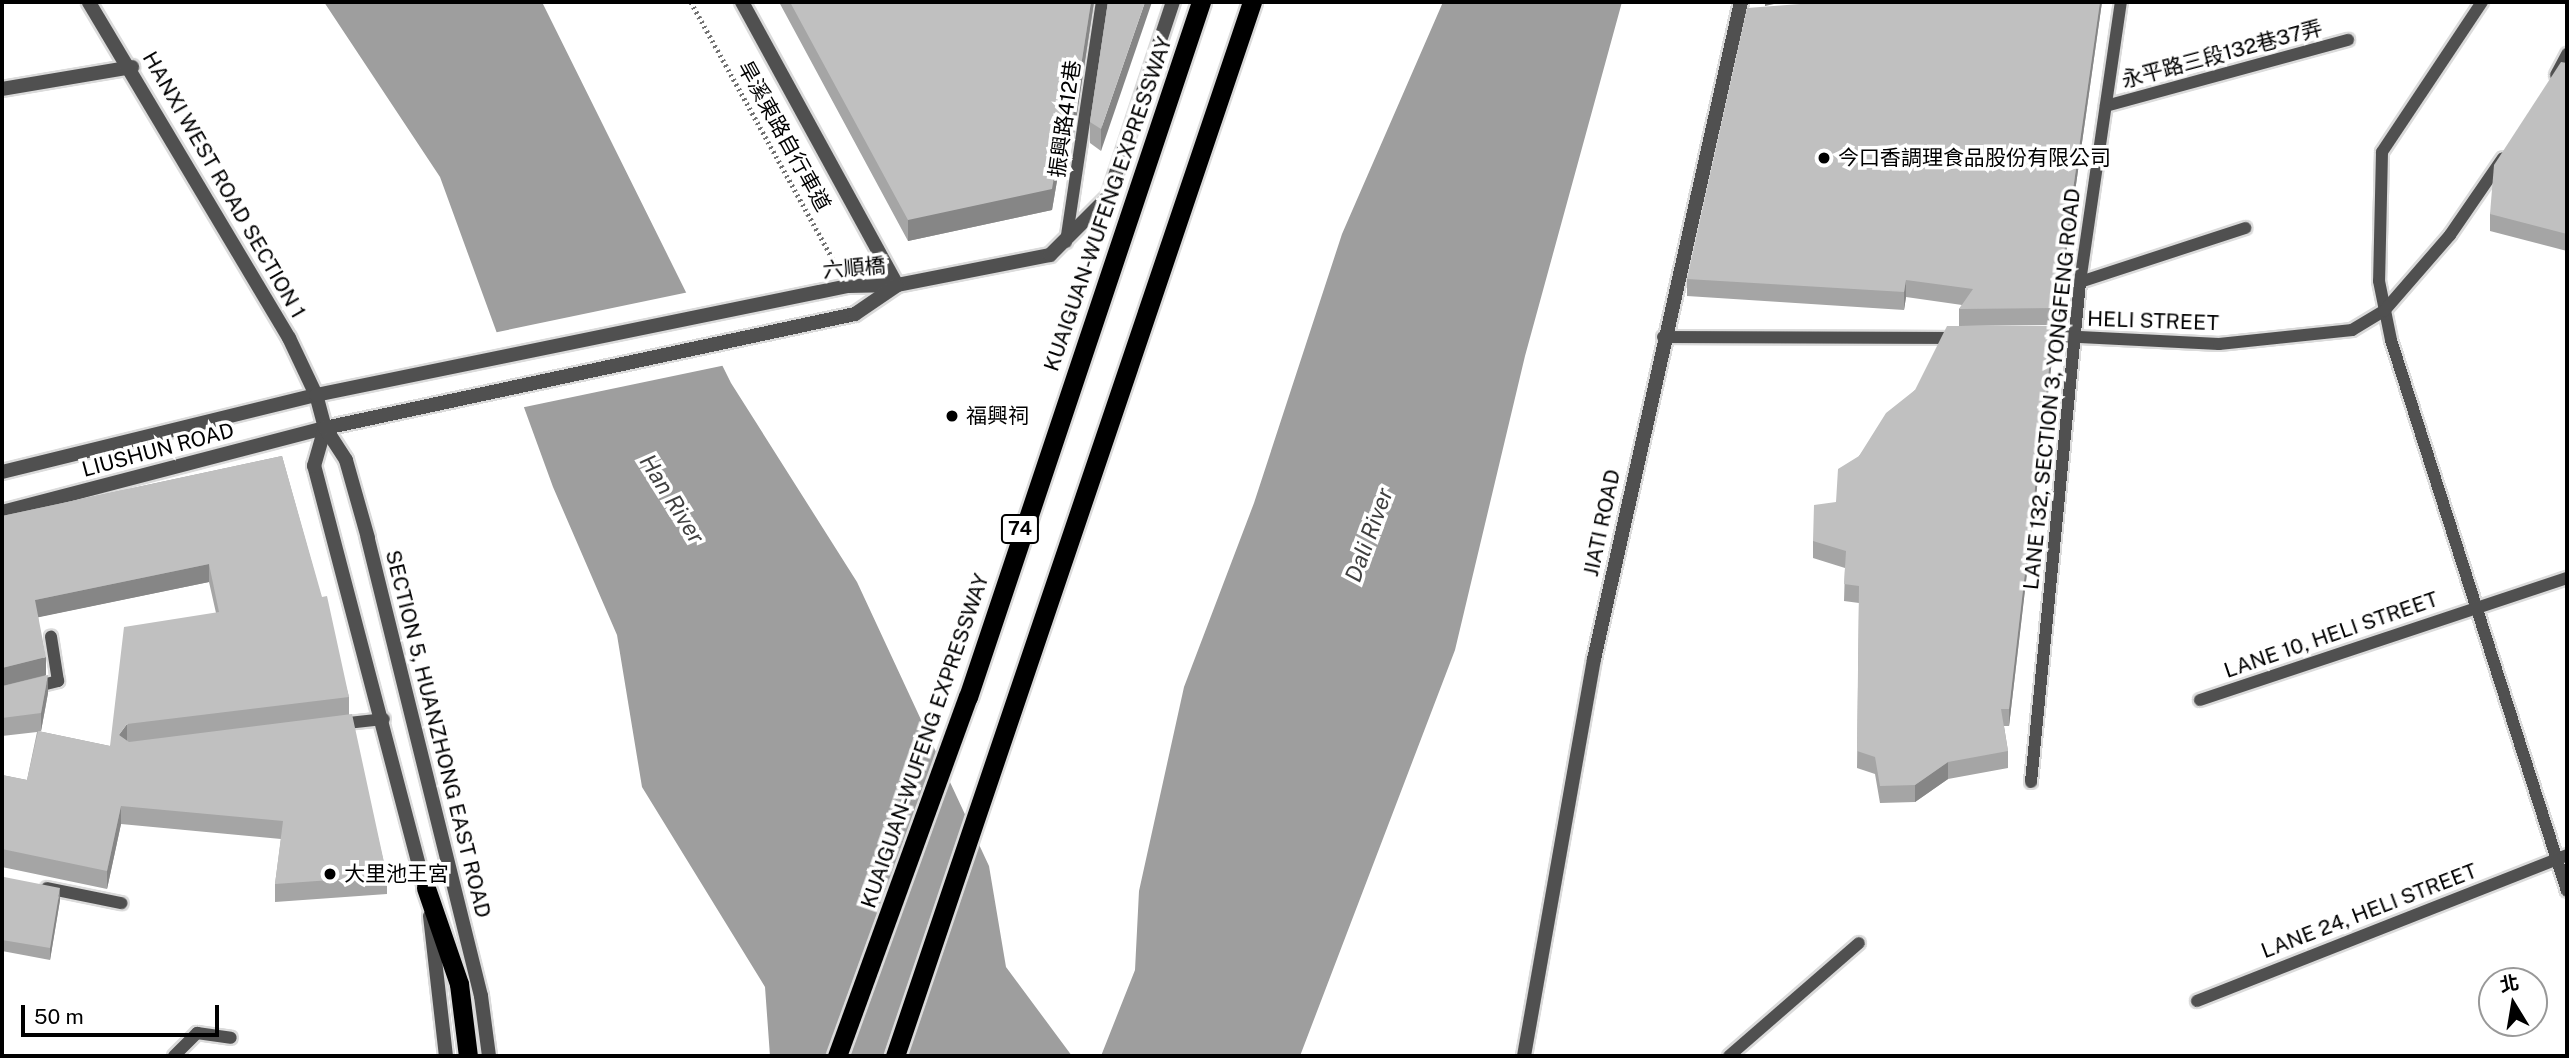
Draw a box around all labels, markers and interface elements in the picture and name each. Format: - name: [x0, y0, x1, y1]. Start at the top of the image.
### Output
- street label: 永平路三段132巷37弄: [2119, 15, 2325, 93]
- street label: KUAIGUAN-WUFENG EXPRESSWAY: [1039, 33, 1177, 375]
- street label: HANXI WEST ROAD SECTION 1: [137, 47, 311, 323]
- street label: 旱溪東路自行車道: [732, 56, 836, 216]
- street label: 振興路412巷: [1044, 59, 1086, 179]
- place label: 今口香調理食品股份有限公司: [1838, 145, 2111, 171]
- marker: 今口香調理食品股份有限公司: [1816, 150, 1832, 166]
- street label: LANE 132, SECTION 3, YONGFENG ROAD: [2018, 187, 2086, 591]
- street label: 六順橋: [822, 253, 886, 283]
- street label: HELI STREET: [2087, 306, 2219, 336]
- place label: 福興祠: [966, 403, 1029, 429]
- marker: 福興祠: [944, 408, 960, 424]
- street label: LIUSHUN ROAD: [79, 418, 237, 482]
- water label: Han River: [634, 449, 710, 549]
- street label: JIATI ROAD: [1578, 467, 1626, 579]
- water label: Dali River: [1339, 484, 1399, 586]
- road number: 74: [1001, 514, 1039, 544]
- street label: SECTION 5, HUANZHONG EAST ROAD: [380, 547, 496, 921]
- street label: KUAIGUAN-WUFENG EXPRESSWAY: [856, 570, 994, 912]
- street label: LANE 10, HELI STREET: [2221, 587, 2441, 683]
- street label: LANE 24, HELI STREET: [2258, 858, 2480, 964]
- place label: 大里池王宮: [344, 861, 449, 887]
- marker: 大里池王宮: [322, 866, 338, 882]
- north arrow: [2478, 967, 2548, 1037]
- text: 北: [2498, 971, 2521, 996]
- scale bar: [24, 992, 222, 1036]
- text: 50 m: [34, 1004, 84, 1029]

